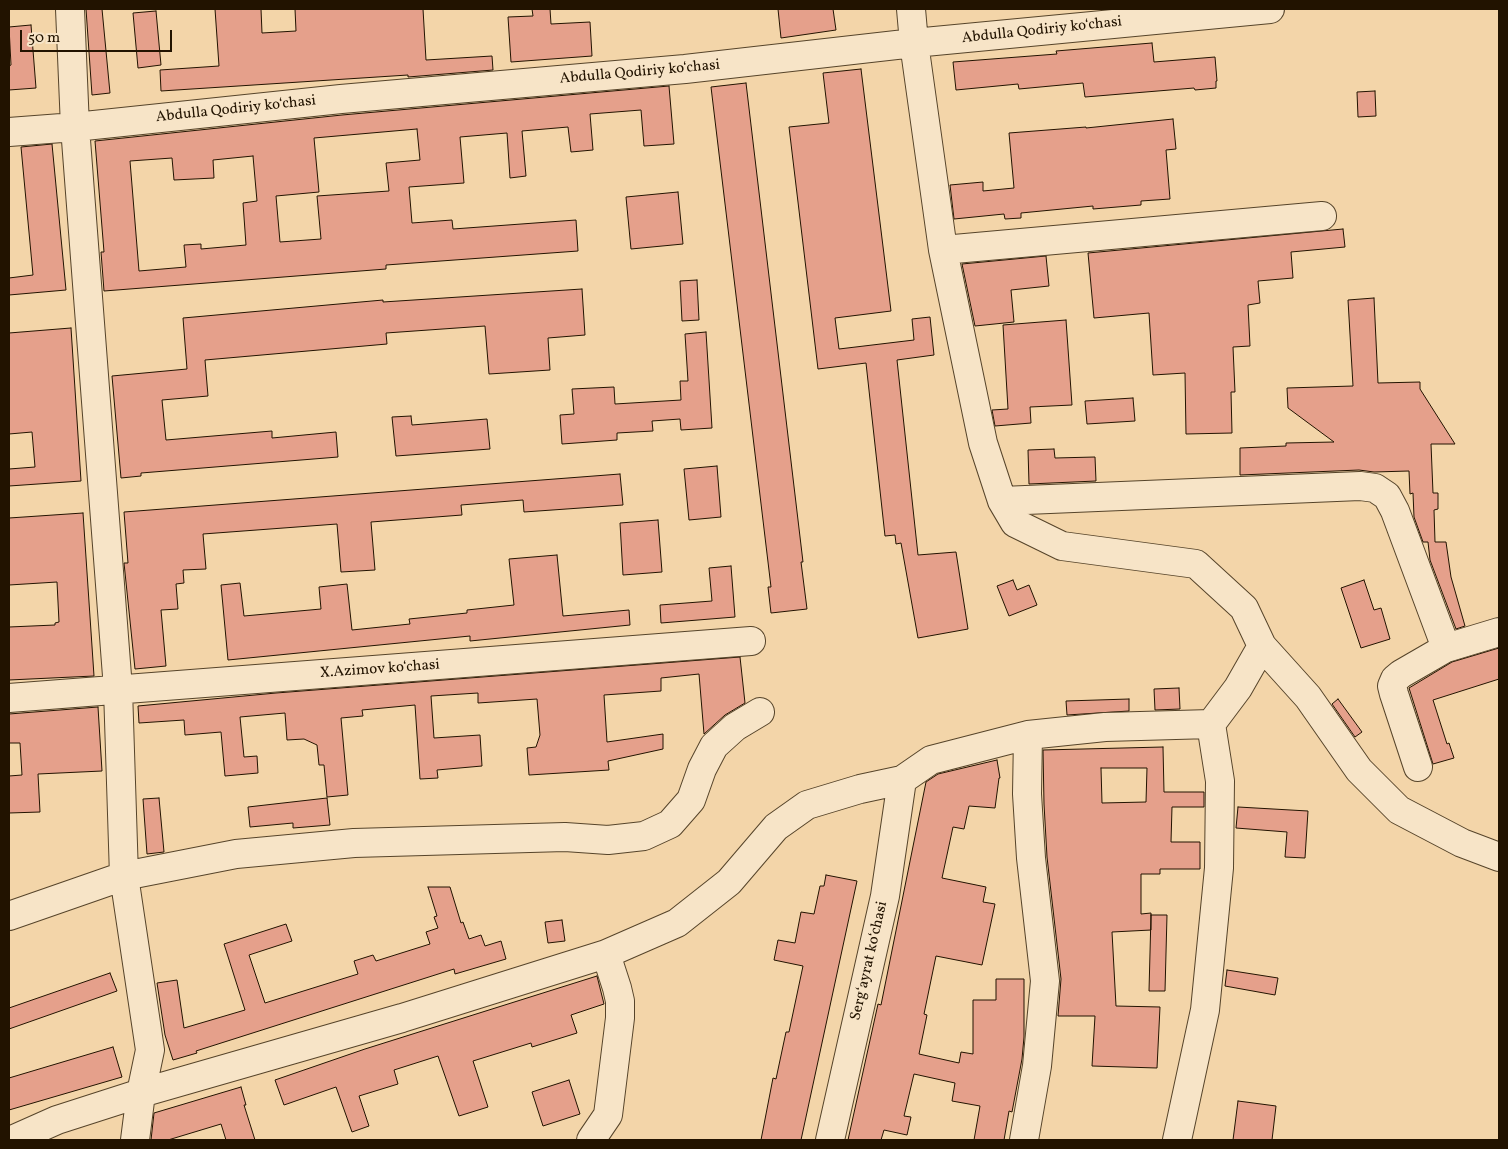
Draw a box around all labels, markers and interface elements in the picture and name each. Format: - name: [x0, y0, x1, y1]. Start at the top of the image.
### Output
- street label: Abdulla Qodiriy koʻchasi: [961, 14, 1123, 48]
- scale bar: [22, 20, 175, 52]
- text: 50 m: [28, 28, 60, 49]
- street label: Abdulla Qodiriy koʻchasi: [559, 57, 721, 89]
- street label: Abdulla Qodiriy koʻchasi: [155, 93, 317, 127]
- street label: X.Azimov koʻchasi: [319, 657, 441, 683]
- street label: Sergʻayrat koʻchasi: [848, 900, 892, 1022]

